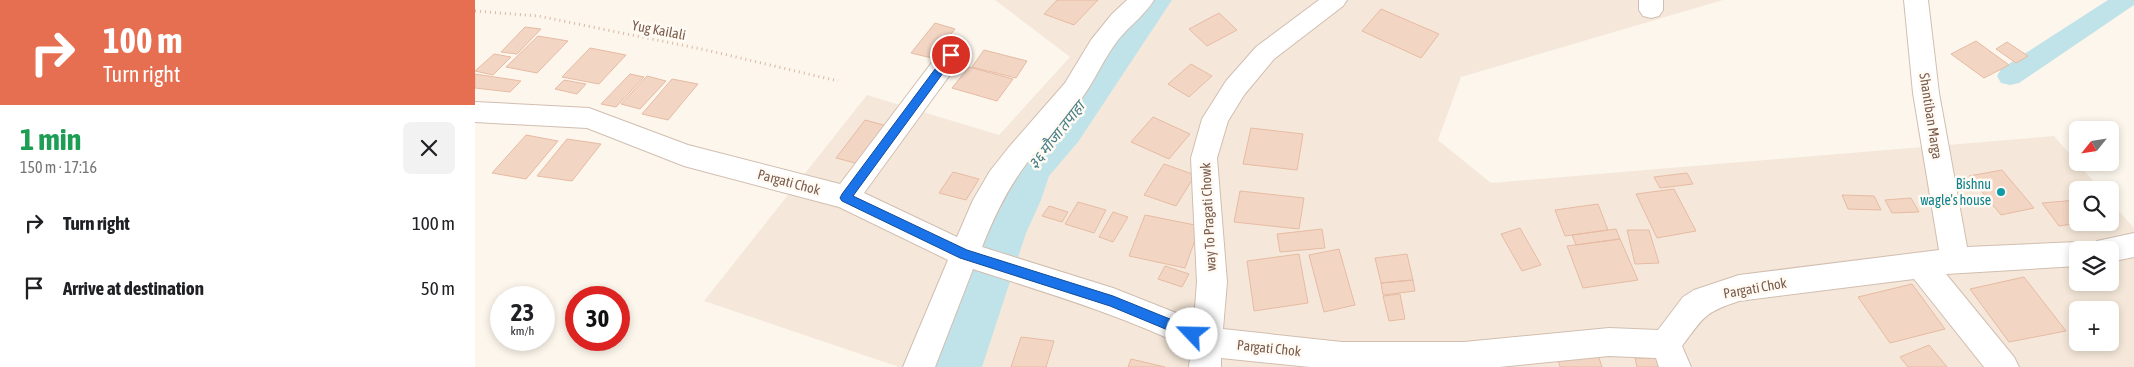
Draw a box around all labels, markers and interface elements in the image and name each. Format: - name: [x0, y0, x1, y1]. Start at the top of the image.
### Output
- street label: Yug Kailali: [631, 17, 687, 43]
- icon: right: [20, 20, 85, 85]
- text: 100 m: [103, 20, 182, 60]
- pin: [930, 34, 972, 76]
- icon: arrive: [937, 41, 965, 69]
- text: Turn right: [103, 61, 180, 87]
- street label: Shantiban Marga: [1916, 72, 1946, 160]
- water label: ३६ मौजा तपाहा: [1025, 96, 1089, 172]
- north arrow: [2069, 121, 2119, 171]
- map controls: [2069, 121, 2119, 351]
- text: 1 min: [20, 122, 81, 156]
- button: close: [403, 122, 455, 174]
- text: 150 m · 17:16: [20, 158, 97, 176]
- street label: way To Pragati Chowk: [1197, 162, 1219, 272]
- street label: Pargati Chok: [756, 166, 822, 198]
- place label: Bishnu wagle's house: [1920, 176, 1991, 208]
- button: search: [2069, 181, 2119, 231]
- marker: Bishnu wagle's house: [1995, 186, 2007, 198]
- icon: right: [20, 209, 48, 237]
- text: Turn right: [63, 212, 130, 234]
- text: 100 m: [412, 212, 455, 234]
- button: layers: [2069, 241, 2119, 291]
- icon: arrive: [20, 274, 48, 302]
- street label: Pargati Chok: [1722, 275, 1788, 301]
- text: Arrive at destination: [63, 277, 204, 299]
- text: 50 m: [421, 277, 455, 299]
- speed limit sign: 30: [565, 286, 630, 351]
- text: 23: [511, 298, 534, 326]
- button: +: [2069, 301, 2119, 351]
- position arrow: [1165, 307, 1217, 359]
- text: km/h: [511, 324, 534, 338]
- street label: Pargati Chok: [1236, 337, 1302, 359]

